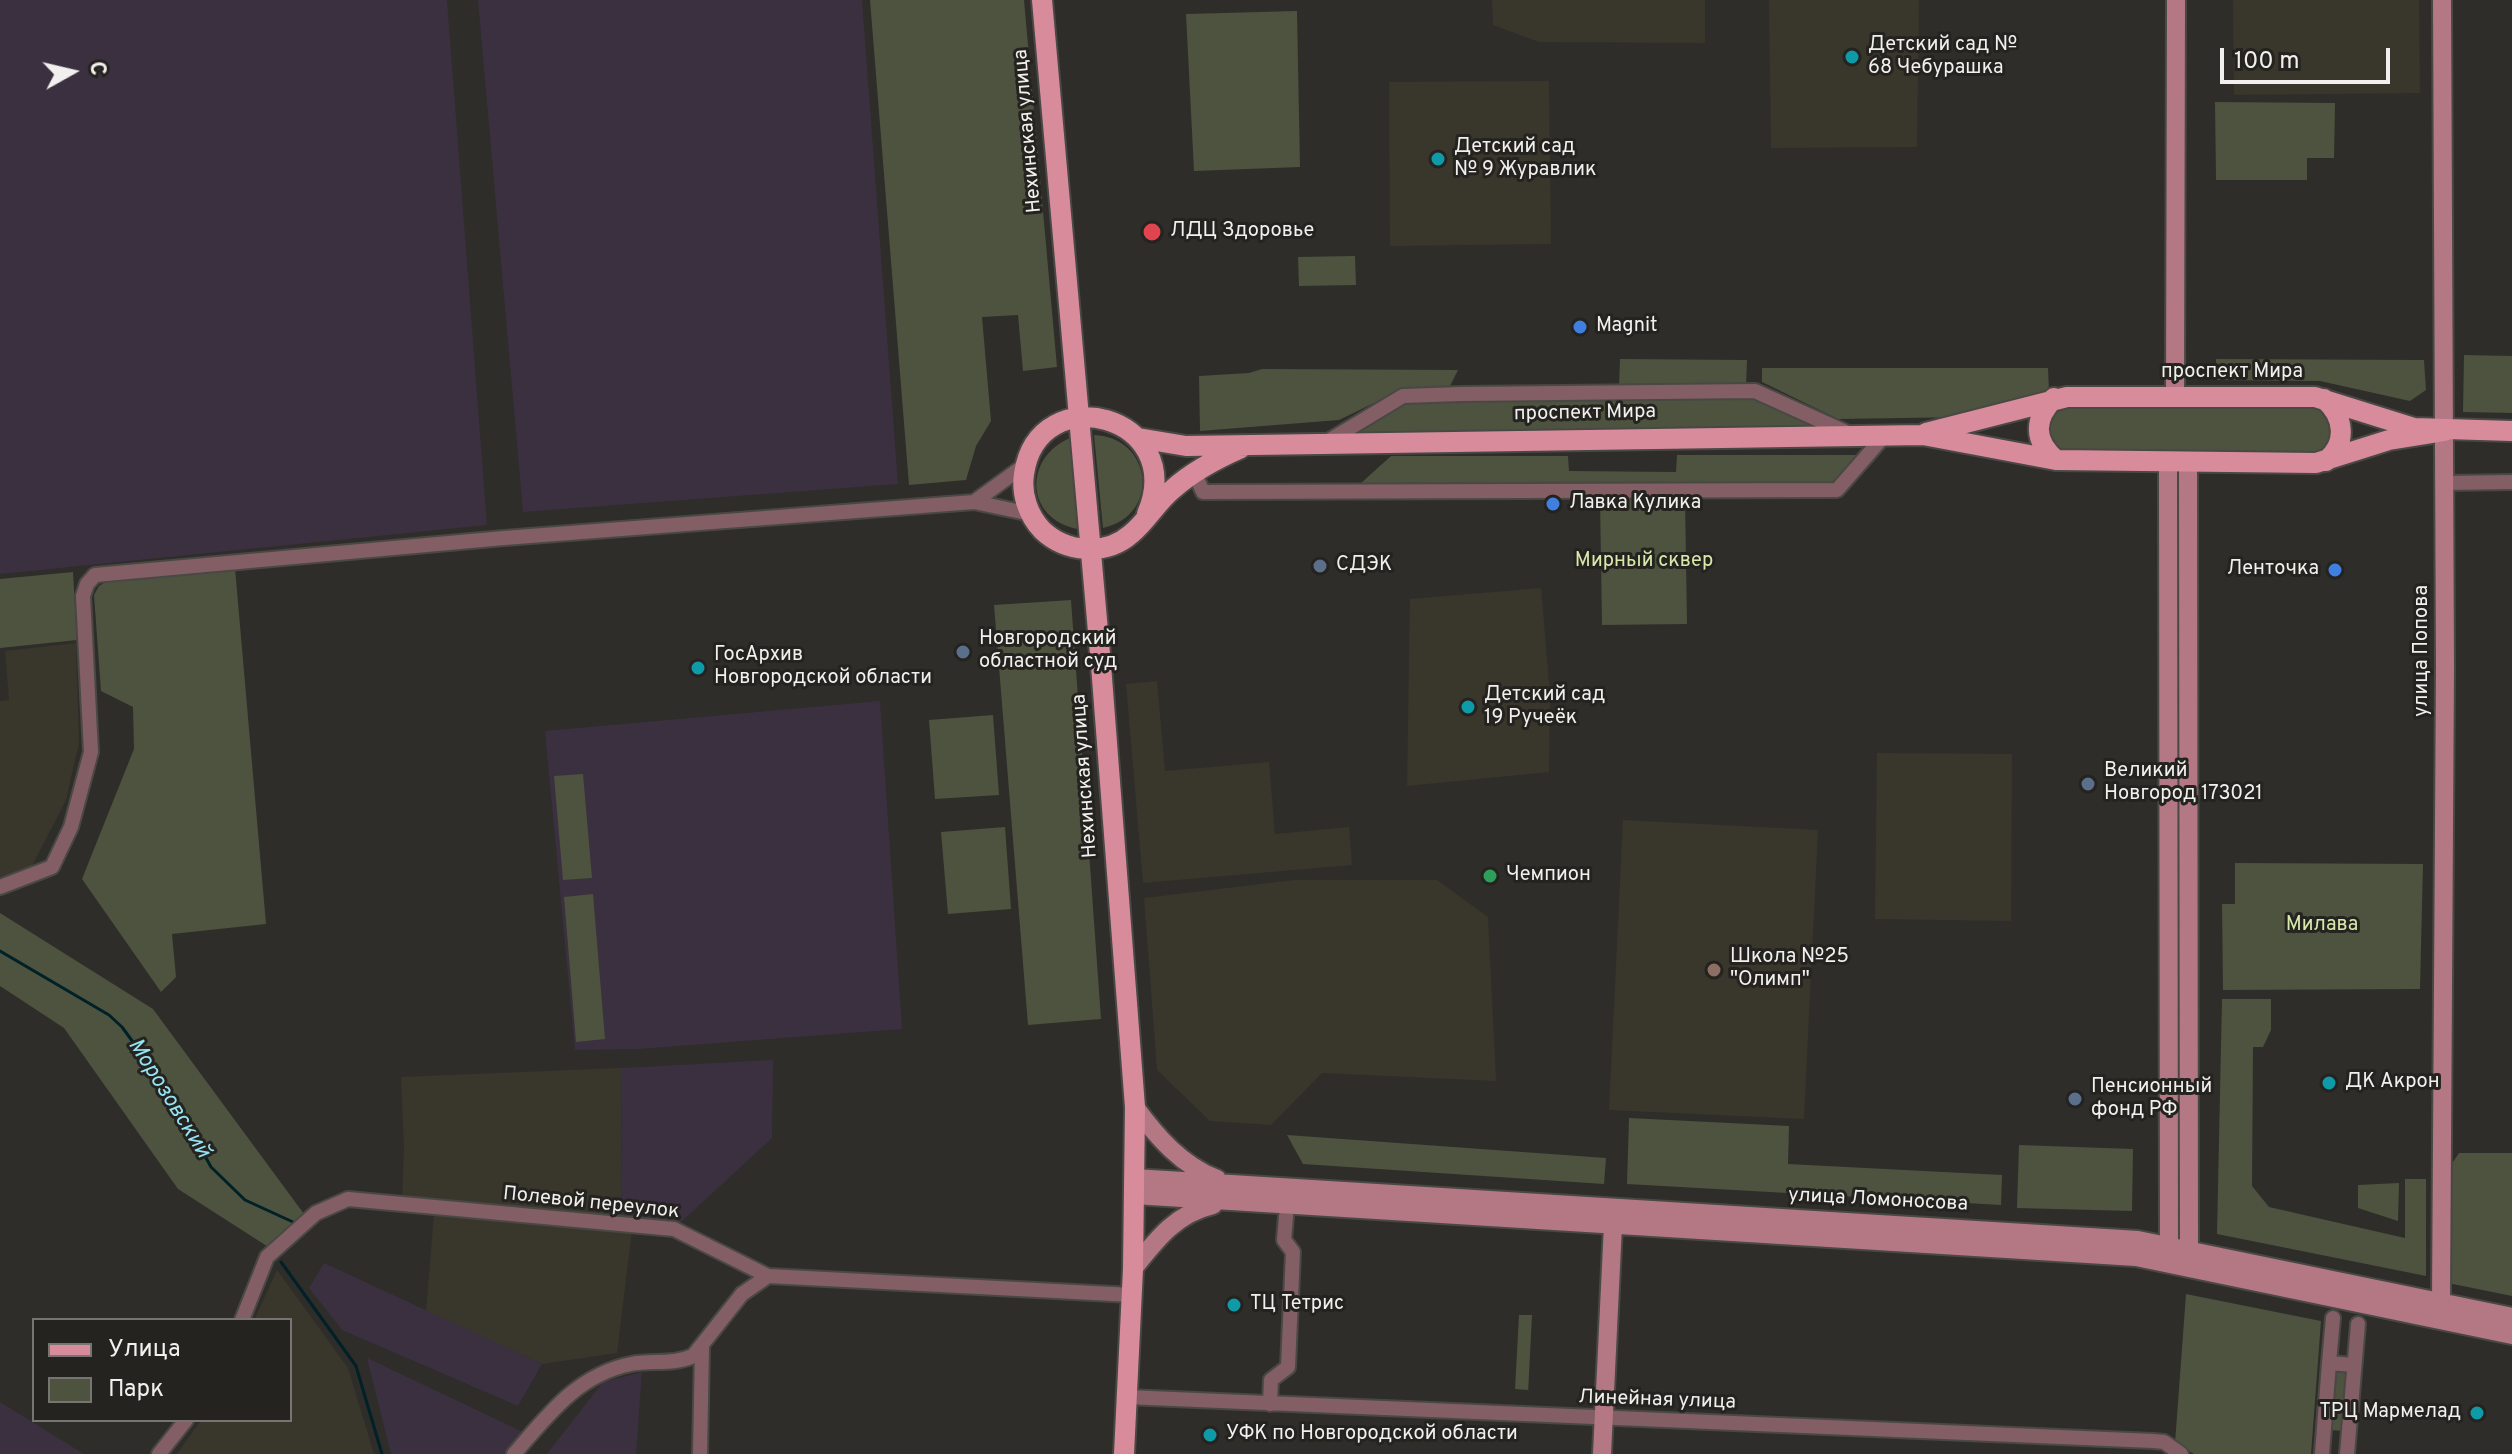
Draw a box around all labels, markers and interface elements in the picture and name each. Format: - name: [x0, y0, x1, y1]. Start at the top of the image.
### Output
- north arrow: [32, 32, 112, 112]
- scale bar: [2224, 32, 2394, 82]
- place label: Детский сад № 68 Чебурашка: [1868, 34, 2017, 81]
- text: 100 m: [2234, 47, 2300, 77]
- street label: Нехинская улица: [1010, 48, 1048, 214]
- marker: Детский сад № 68 Чебурашка: [1843, 48, 1861, 66]
- text: С: [82, 60, 111, 77]
- place label: Детский сад № 9 Журавлик: [1454, 136, 1596, 183]
- marker: Детский сад № 9 Журавлик: [1429, 150, 1447, 168]
- place label: ЛДЦ Здоровье: [1170, 220, 1314, 244]
- marker: ЛДЦ Здоровье: [1141, 221, 1163, 243]
- place label: Magnit: [1596, 315, 1658, 339]
- marker: Magnit: [1571, 318, 1589, 336]
- street label: проспект Мира: [2161, 361, 2303, 385]
- street label: проспект Мира: [1514, 401, 1656, 427]
- place label: Лавка Кулика: [1569, 492, 1701, 516]
- marker: Лавка Кулика: [1544, 495, 1562, 513]
- park label: Мирный сквер: [1575, 550, 1713, 574]
- place label: СДЭК: [1336, 554, 1392, 578]
- marker: СДЭК: [1311, 557, 1329, 575]
- place label: Ленточка: [2227, 558, 2319, 582]
- marker: Ленточка: [2326, 561, 2344, 579]
- street label: улица Попова: [2411, 585, 2435, 717]
- place label: Новгородский областной суд: [979, 628, 1117, 675]
- marker: Новгородский областной суд: [954, 643, 972, 661]
- place label: ГосАрхив Новгородской области: [714, 644, 932, 691]
- marker: ГосАрхив Новгородской области: [689, 659, 707, 677]
- place label: Детский сад 19 Ручеёк: [1484, 684, 1605, 731]
- street label: Нехинская улица: [1068, 693, 1104, 859]
- marker: Детский сад 19 Ручеёк: [1459, 698, 1477, 716]
- place label: Великий Новгород 173021: [2104, 760, 2263, 807]
- marker: Великий Новгород 173021: [2079, 775, 2097, 793]
- place label: Чемпион: [1506, 864, 1591, 888]
- marker: Чемпион: [1481, 867, 1499, 885]
- park label: Милава: [2286, 914, 2358, 938]
- place label: Школа №25 "Олимп": [1730, 946, 1849, 993]
- marker: Школа №25 "Олимп": [1705, 961, 1723, 979]
- water label: Морозовский: [121, 1034, 215, 1164]
- place label: ДК Акрон: [2345, 1071, 2440, 1095]
- marker: ДК Акрон: [2320, 1074, 2338, 1092]
- place label: Пенсионный фонд РФ: [2091, 1076, 2212, 1123]
- marker: Пенсионный фонд РФ: [2066, 1090, 2084, 1108]
- street label: Полевой переулок: [502, 1183, 680, 1225]
- street label: улица Ломоносова: [1787, 1184, 1969, 1218]
- place label: ТЦ Тетрис: [1250, 1293, 1344, 1317]
- marker: ТЦ Тетрис: [1225, 1296, 1243, 1314]
- legend: [32, 1318, 292, 1422]
- text: Улица: [108, 1335, 181, 1365]
- text: Парк: [108, 1375, 164, 1405]
- street label: Линейная улица: [1578, 1386, 1736, 1416]
- place label: ТРЦ Мармелад: [2319, 1401, 2461, 1425]
- marker: ТРЦ Мармелад: [2468, 1404, 2486, 1422]
- place label: УФК по Новгородской области: [1226, 1423, 1518, 1447]
- marker: УФК по Новгородской области: [1201, 1426, 1219, 1444]

